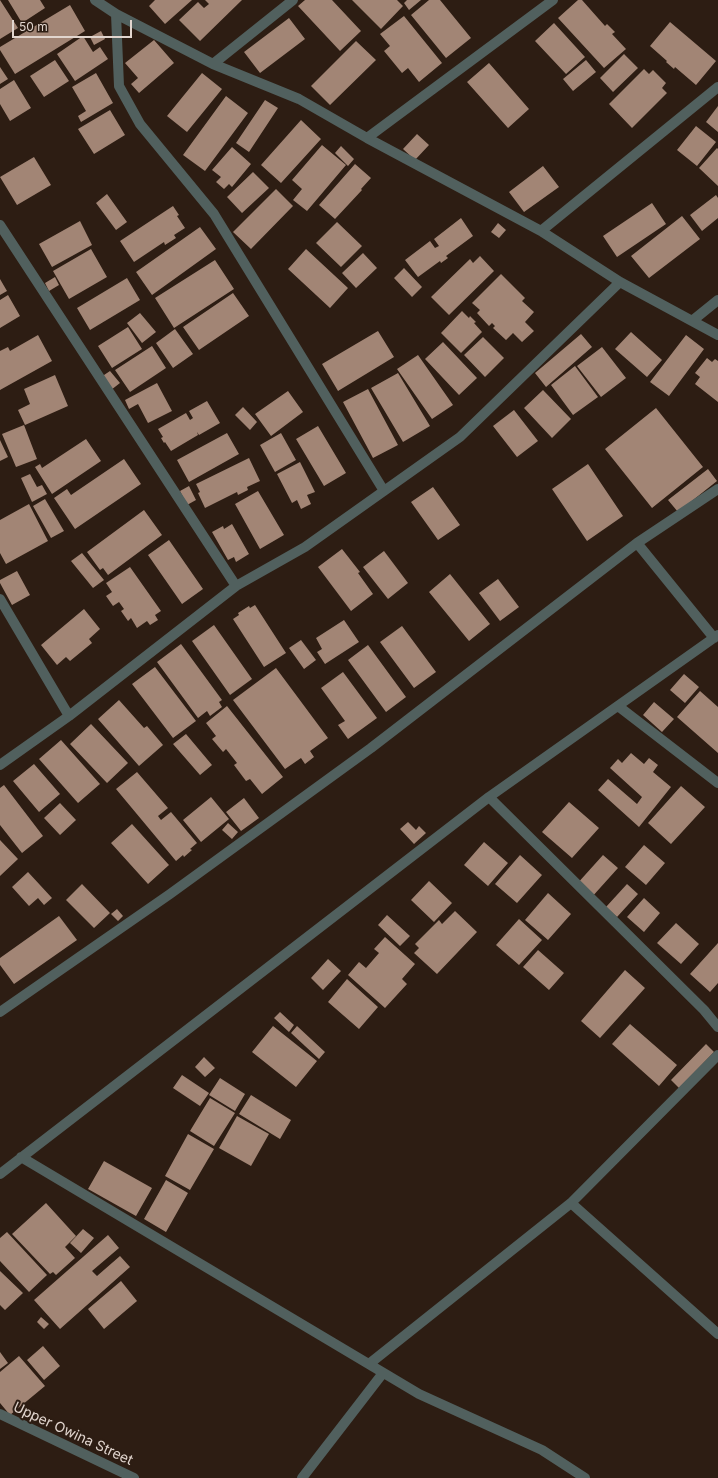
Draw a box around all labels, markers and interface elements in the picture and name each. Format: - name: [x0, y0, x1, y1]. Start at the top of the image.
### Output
- scale bar: [14, 12, 134, 38]
- text: 50 m: [19, 19, 48, 34]
- street label: Upper Owina Street: [11, 1399, 135, 1469]

